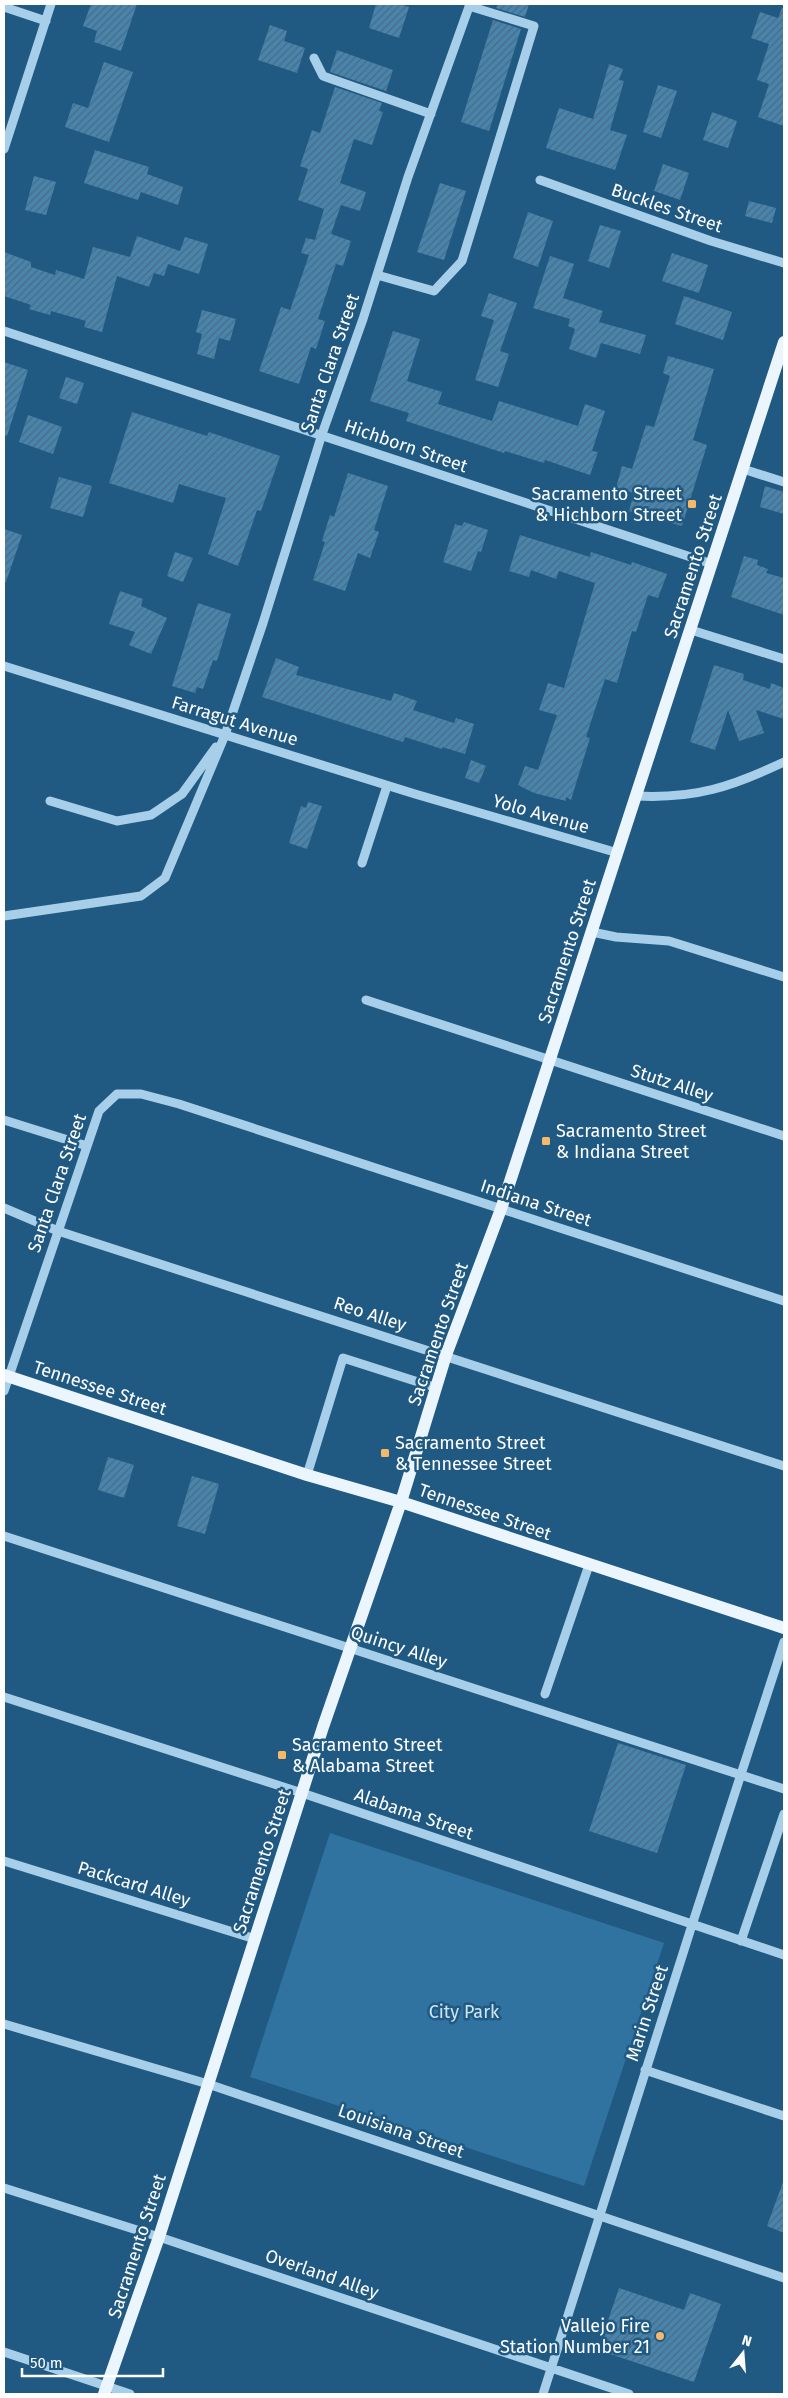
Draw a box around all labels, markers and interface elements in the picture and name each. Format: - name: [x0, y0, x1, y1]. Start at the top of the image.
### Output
- street label: Buckles Street: [608, 179, 726, 237]
- street label: Santa Clara Street: [296, 290, 364, 435]
- street label: Hichborn Street: [342, 415, 471, 478]
- place label: Sacramento Street & Hichborn Street: [532, 483, 682, 526]
- street label: Sacramento Street: [659, 491, 727, 641]
- marker: Sacramento Street & Hichborn Street: [686, 498, 698, 510]
- street label: Farragut Avenue: [169, 691, 301, 751]
- street label: Yolo Avenue: [490, 790, 592, 838]
- street label: Sacramento Street: [533, 876, 601, 1026]
- street label: Stutz Alley: [628, 1059, 716, 1107]
- street label: Santa Clara Street: [23, 1110, 91, 1255]
- place label: Sacramento Street & Indiana Street: [556, 1120, 707, 1163]
- marker: Sacramento Street & Indiana Street: [540, 1135, 552, 1147]
- street label: Indiana Street: [478, 1175, 595, 1231]
- street label: Sacramento Street: [403, 1259, 473, 1409]
- street label: Reo Alley: [331, 1292, 409, 1336]
- street label: Tennessee Street: [31, 1356, 170, 1420]
- place label: Sacramento Street & Tennessee Street: [395, 1432, 552, 1475]
- marker: Sacramento Street & Tennessee Street: [379, 1447, 391, 1459]
- street label: Tennessee Street: [416, 1479, 555, 1545]
- street label: Quincy Alley: [348, 1621, 450, 1673]
- place label: Sacramento Street & Alabama Street: [292, 1734, 443, 1777]
- marker: Sacramento Street & Alabama Street: [276, 1749, 288, 1761]
- street label: Alabama Street: [352, 1783, 477, 1845]
- street label: Sacramento Street: [228, 1786, 296, 1936]
- street label: Packcard Alley: [75, 1856, 193, 1912]
- street label: Marin Street: [621, 1962, 673, 2064]
- park label: City Park: [429, 2001, 500, 2023]
- street label: Louisiana Street: [335, 2099, 467, 2163]
- street label: Sacramento Street: [103, 2171, 171, 2321]
- street label: Overland Alley: [262, 2244, 382, 2304]
- place label: Vallejo Fire Station Number 21: [500, 2315, 650, 2358]
- north arrow: [718, 2328, 768, 2378]
- marker: Vallejo Fire Station Number 21: [654, 2330, 666, 2342]
- text: N: [740, 2332, 754, 2351]
- scale bar: [22, 2346, 164, 2378]
- text: 50 m: [30, 2354, 63, 2372]

